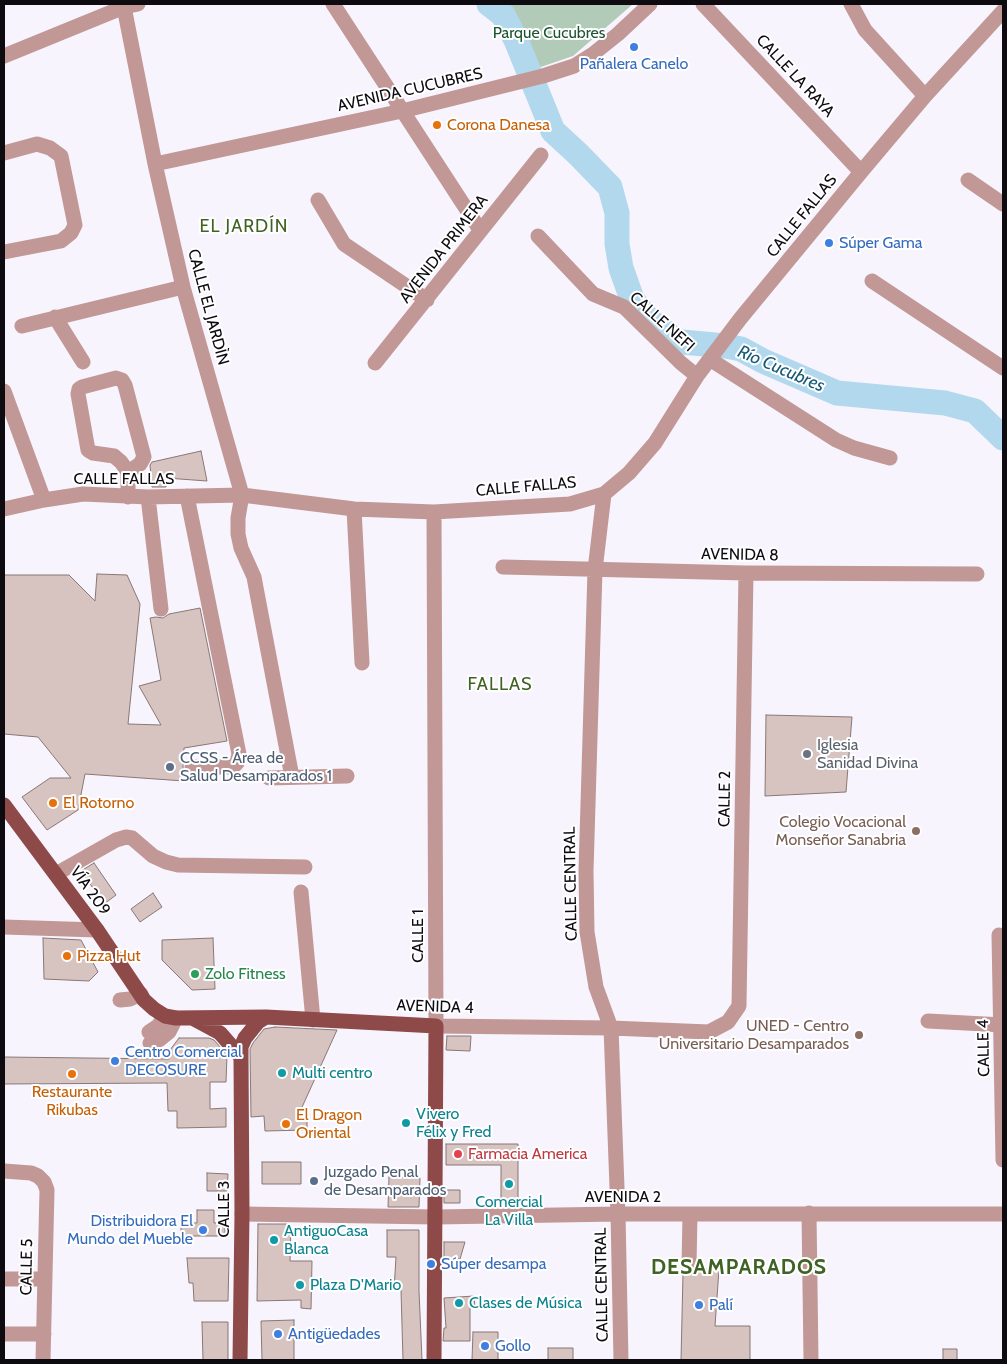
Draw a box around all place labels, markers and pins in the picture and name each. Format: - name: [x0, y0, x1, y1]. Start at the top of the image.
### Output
- marker: Pañalera Canelo: [628, 41, 640, 53]
- place label: Pañalera Canelo: [580, 54, 688, 74]
- place label: Corona Danesa: [447, 115, 550, 135]
- marker: Corona Danesa: [431, 119, 443, 131]
- place label: Súper Gama: [839, 233, 923, 253]
- marker: Súper Gama: [823, 237, 835, 249]
- place label: Iglesia Sanidad Divina: [817, 735, 918, 773]
- place label: CCSS - Área de Salud Desamparados 1: [180, 748, 332, 786]
- marker: Iglesia Sanidad Divina: [801, 748, 813, 760]
- marker: CCSS - Área de Salud Desamparados 1: [164, 761, 176, 773]
- place label: El Rotorno: [63, 793, 134, 813]
- marker: El Rotorno: [47, 797, 59, 809]
- place label: Colegio Vocacional Monseñor Sanabria: [776, 812, 906, 850]
- marker: Colegio Vocacional Monseñor Sanabria: [910, 825, 922, 837]
- place label: Pizza Hut: [77, 946, 141, 966]
- marker: Pizza Hut: [61, 950, 73, 962]
- place label: Zolo Fitness: [205, 964, 286, 984]
- marker: Zolo Fitness: [189, 968, 201, 980]
- place label: UNED - Centro Universitario Desamparados: [659, 1016, 849, 1054]
- marker: UNED - Centro Universitario Desamparados: [853, 1029, 865, 1041]
- place label: Centro Comercial DECOSURE: [125, 1042, 242, 1080]
- marker: Centro Comercial DECOSURE: [109, 1055, 121, 1067]
- place label: Multi centro: [292, 1063, 372, 1083]
- marker: Multi centro: [276, 1067, 288, 1079]
- marker: Restaurante Rikubas: [66, 1068, 78, 1080]
- place label: Restaurante Rikubas: [32, 1082, 112, 1120]
- place label: Vivero Félix y Fred: [416, 1104, 491, 1142]
- place label: El Dragon Oriental: [296, 1105, 362, 1143]
- marker: Vivero Félix y Fred: [400, 1117, 412, 1129]
- marker: El Dragon Oriental: [280, 1118, 292, 1130]
- place label: Farmacia America: [468, 1144, 587, 1164]
- marker: Farmacia America: [452, 1148, 464, 1160]
- place label: Juzgado Penal de Desamparados: [324, 1162, 446, 1200]
- marker: Juzgado Penal de Desamparados: [308, 1175, 320, 1187]
- marker: Comercial La Villa: [503, 1178, 515, 1190]
- place label: Comercial La Villa: [475, 1192, 543, 1230]
- place label: Distribuidora El Mundo del Mueble: [67, 1211, 193, 1249]
- place label: AntiguoCasa Blanca: [284, 1221, 368, 1259]
- marker: Distribuidora El Mundo del Mueble: [197, 1224, 209, 1236]
- marker: AntiguoCasa Blanca: [268, 1234, 280, 1246]
- place label: Súper desampa: [441, 1254, 546, 1274]
- marker: Súper desampa: [425, 1258, 437, 1270]
- place label: Plaza D'Mario: [310, 1275, 401, 1295]
- marker: Plaza D'Mario: [294, 1279, 306, 1291]
- place label: Clases de Música: [469, 1293, 582, 1313]
- place label: Palí: [709, 1295, 733, 1315]
- marker: Clases de Música: [453, 1297, 465, 1309]
- marker: Palí: [693, 1299, 705, 1311]
- place label: Antigüedades: [288, 1324, 380, 1344]
- marker: Antigüedades: [272, 1328, 284, 1340]
- place label: Gollo: [495, 1336, 531, 1356]
- marker: Gollo: [479, 1340, 491, 1352]

